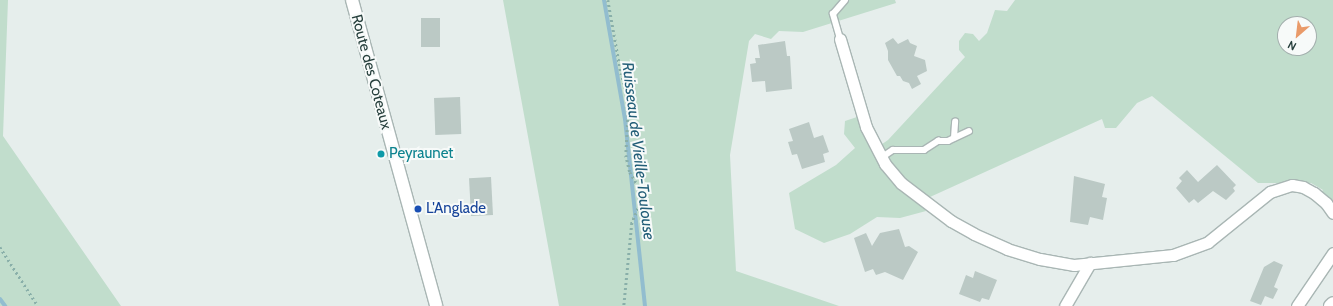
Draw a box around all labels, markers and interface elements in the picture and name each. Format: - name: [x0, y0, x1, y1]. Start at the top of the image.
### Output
- street label: Route des Coteaux: [347, 12, 395, 132]
- north arrow: [1277, 16, 1317, 56]
- text: N: [1285, 38, 1299, 54]
- water label: Ruisseau de Vieille-Toulouse: [618, 61, 658, 241]
- place label: Peyraunet: [389, 145, 453, 163]
- marker: Peyraunet: [376, 149, 386, 159]
- place label: L'Anglade: [426, 200, 486, 218]
- marker: L'Anglade: [413, 204, 423, 214]

